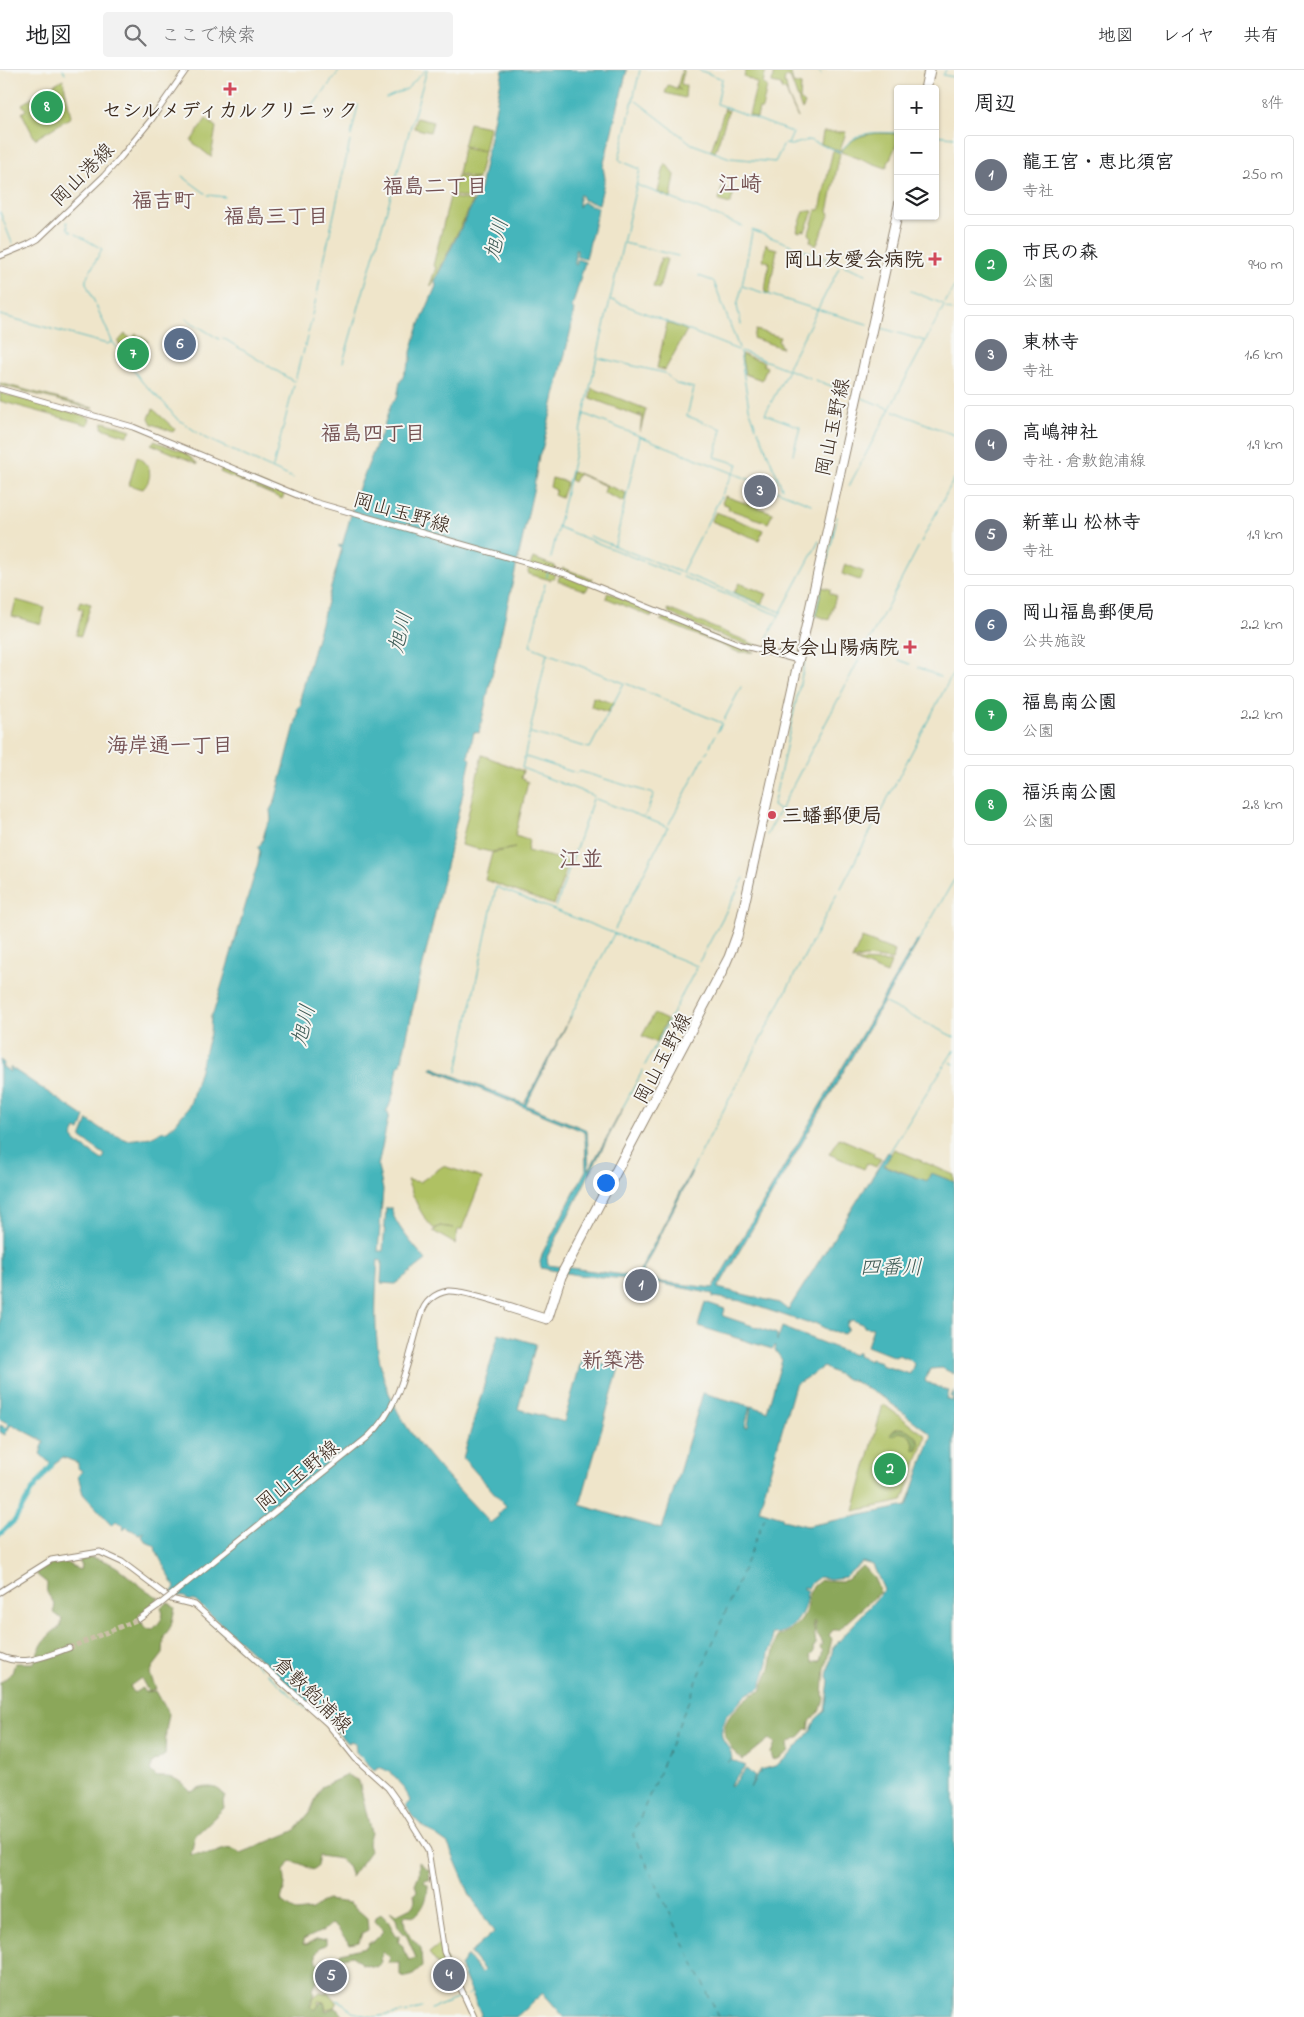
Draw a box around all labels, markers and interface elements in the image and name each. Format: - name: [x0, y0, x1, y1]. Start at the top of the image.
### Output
- search box: [103, 12, 453, 57]
- text: 地図: [25, 20, 73, 55]
- icon: search: [121, 21, 149, 49]
- text: ここで検索: [161, 23, 256, 50]
- text: 地図: [1098, 24, 1134, 50]
- text: レイヤ: [1162, 24, 1215, 50]
- text: 共有: [1243, 24, 1279, 50]
- marker: セシルメディカルクリニック: [223, 82, 237, 96]
- map controls: [894, 85, 939, 220]
- button: +: [894, 85, 939, 130]
- pin: 8: [31, 88, 63, 126]
- text: 周辺: [974, 90, 1016, 120]
- text: 8件: [1262, 92, 1284, 116]
- place label: セシルメディカルクリニック: [102, 98, 358, 127]
- button: −: [894, 130, 939, 175]
- street label: 岡山港線: [45, 137, 122, 214]
- text: 龍王宮・恵比須宮: [1022, 150, 1174, 177]
- text: 1: [988, 163, 994, 187]
- text: 250 m: [1243, 163, 1283, 187]
- district label: 江崎: [718, 170, 762, 202]
- district label: 福島二丁目: [383, 173, 488, 203]
- button: layers: [894, 175, 939, 220]
- text: 寺社: [1022, 180, 1054, 204]
- district label: 福吉町: [132, 187, 195, 217]
- district label: 福島三丁目: [224, 203, 329, 233]
- water label: 旭川: [478, 215, 518, 263]
- text: 市民の森: [1022, 240, 1098, 267]
- place label: 岡山友愛会病院: [784, 247, 924, 276]
- marker: 岡山友愛会病院: [928, 252, 942, 266]
- text: 2: [987, 253, 995, 277]
- text: 940 m: [1248, 253, 1283, 277]
- text: 公園: [1022, 270, 1054, 294]
- pin: 6: [164, 325, 196, 363]
- text: 東林寺: [1022, 330, 1079, 357]
- pin: 7: [117, 335, 149, 373]
- text: 3: [988, 343, 994, 367]
- text: 1.6 km: [1244, 343, 1283, 367]
- text: 寺社: [1022, 360, 1054, 384]
- street label: 岡山玉野線: [810, 376, 859, 479]
- district label: 福島四丁目: [321, 420, 426, 450]
- text: 高嶋神社: [1022, 420, 1098, 447]
- text: 4: [988, 433, 994, 457]
- text: 1.9 km: [1246, 433, 1283, 457]
- text: 寺社 · 倉敷飽浦線: [1022, 450, 1145, 474]
- pin: 3: [744, 472, 776, 510]
- street label: 岡山玉野線: [349, 487, 453, 542]
- text: 新華山 松林寺: [1022, 510, 1141, 537]
- text: 5: [986, 523, 996, 547]
- text: 1.9 km: [1246, 523, 1283, 547]
- text: 寺社: [1022, 540, 1054, 564]
- text: 岡山福島郵便局: [1022, 600, 1155, 627]
- water label: 旭川: [382, 608, 422, 656]
- text: 6: [987, 613, 995, 637]
- text: 2.2 km: [1240, 613, 1283, 637]
- text: 公共施設: [1022, 630, 1086, 654]
- place label: 良友会山陽病院: [759, 635, 899, 664]
- marker: 良友会山陽病院: [903, 640, 917, 654]
- text: 福島南公園: [1022, 690, 1117, 717]
- text: 7: [988, 703, 994, 727]
- text: 2.2 km: [1240, 703, 1283, 727]
- text: 公園: [1022, 720, 1054, 744]
- district label: 海岸通一丁目: [107, 732, 233, 762]
- text: 福浜南公園: [1022, 780, 1117, 807]
- text: 8: [988, 793, 994, 817]
- text: 2.8 km: [1242, 793, 1283, 817]
- place label: 三蟠郵便局: [782, 803, 882, 832]
- marker: 三蟠郵便局: [766, 809, 778, 821]
- text: 公園: [1022, 810, 1054, 834]
- district label: 江並: [559, 845, 603, 877]
- water label: 旭川: [285, 1001, 325, 1049]
- street label: 岡山玉野線: [628, 1008, 700, 1110]
- your location: [593, 1170, 619, 1196]
- water label: 四番川: [860, 1254, 923, 1284]
- pin: 1: [625, 1266, 657, 1304]
- district label: 新築港: [582, 1347, 645, 1377]
- street label: 岡山玉野線: [251, 1434, 347, 1520]
- pin: 2: [874, 1450, 906, 1488]
- street label: 倉敷飽浦線: [265, 1651, 357, 1741]
- pin: 4: [433, 1956, 465, 1994]
- pin: 5: [315, 1957, 347, 1995]

